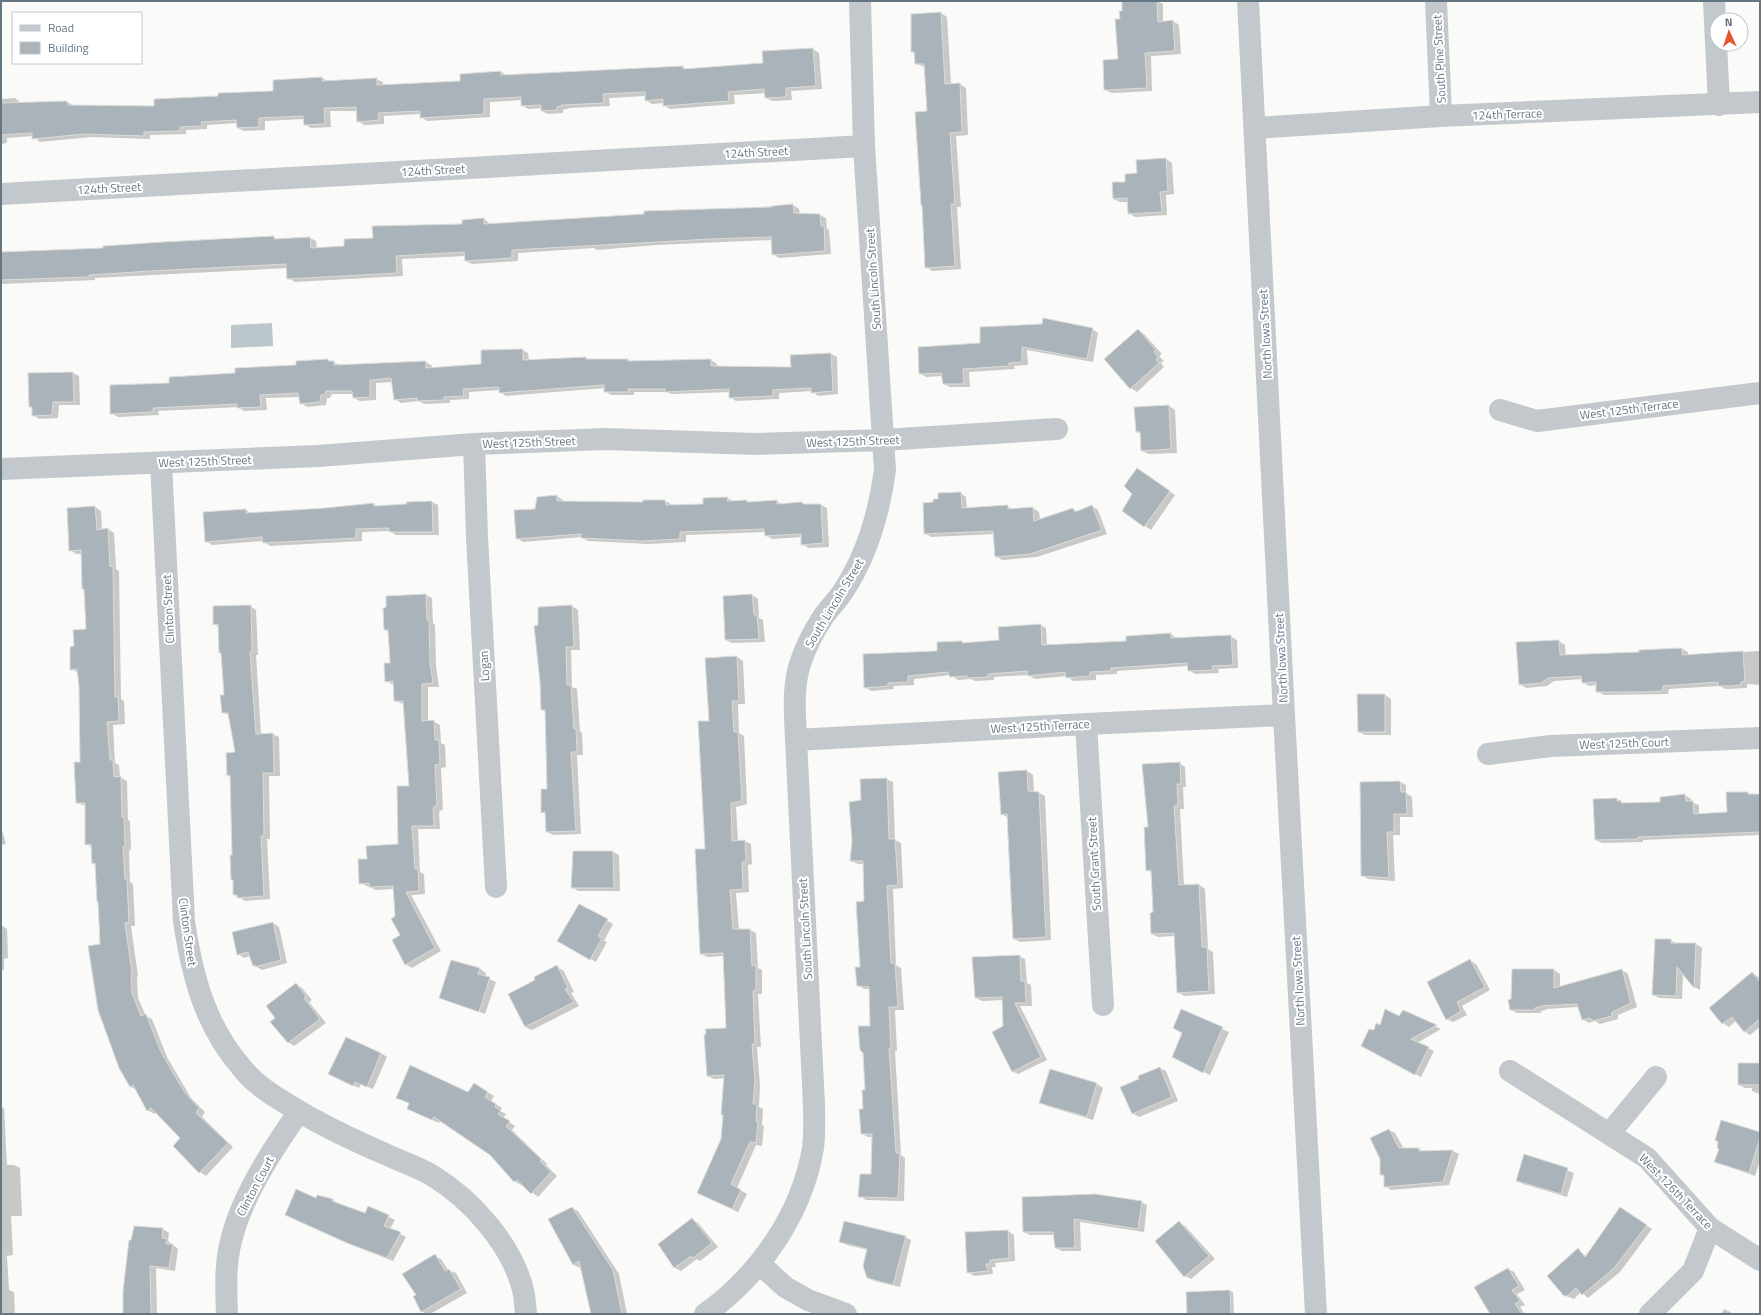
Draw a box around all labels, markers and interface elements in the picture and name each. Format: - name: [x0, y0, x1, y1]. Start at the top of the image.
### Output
- legend: [12, 12, 142, 64]
- north arrow: [1709, 12, 1749, 52]
- street label: South Pine Street: [1427, 14, 1451, 104]
- text: N: [1724, 14, 1733, 30]
- text: Road: [48, 18, 74, 37]
- text: Building: [48, 38, 89, 57]
- street label: 124th Terrace: [1472, 103, 1542, 125]
- street label: 124th Street: [723, 141, 789, 163]
- street label: 124th Street: [400, 159, 466, 181]
- street label: 124th Street: [76, 177, 142, 199]
- street label: South Lincoln Street: [860, 227, 886, 330]
- street label: North Iowa Street: [1253, 288, 1277, 379]
- street label: West 125th Terrace: [1579, 394, 1679, 424]
- street label: West 125th Street: [806, 430, 901, 452]
- street label: West 125th Street: [482, 431, 577, 453]
- street label: West 125th Street: [158, 450, 253, 472]
- street label: South Lincoln Street: [800, 554, 869, 651]
- street label: Clinton Street: [157, 573, 179, 644]
- street label: North Iowa Street: [1269, 612, 1293, 703]
- street label: Logan: [474, 650, 494, 682]
- street label: West 125th Terrace: [990, 714, 1090, 738]
- street label: West 125th Court: [1579, 732, 1670, 754]
- street label: South Grant Street: [1082, 816, 1106, 912]
- street label: South Lincoln Street: [793, 877, 817, 980]
- street label: Clinton Street: [174, 897, 202, 968]
- street label: North Iowa Street: [1286, 935, 1310, 1026]
- street label: West 126th Terrace: [1635, 1149, 1717, 1233]
- street label: Clinton Court: [231, 1152, 279, 1219]

